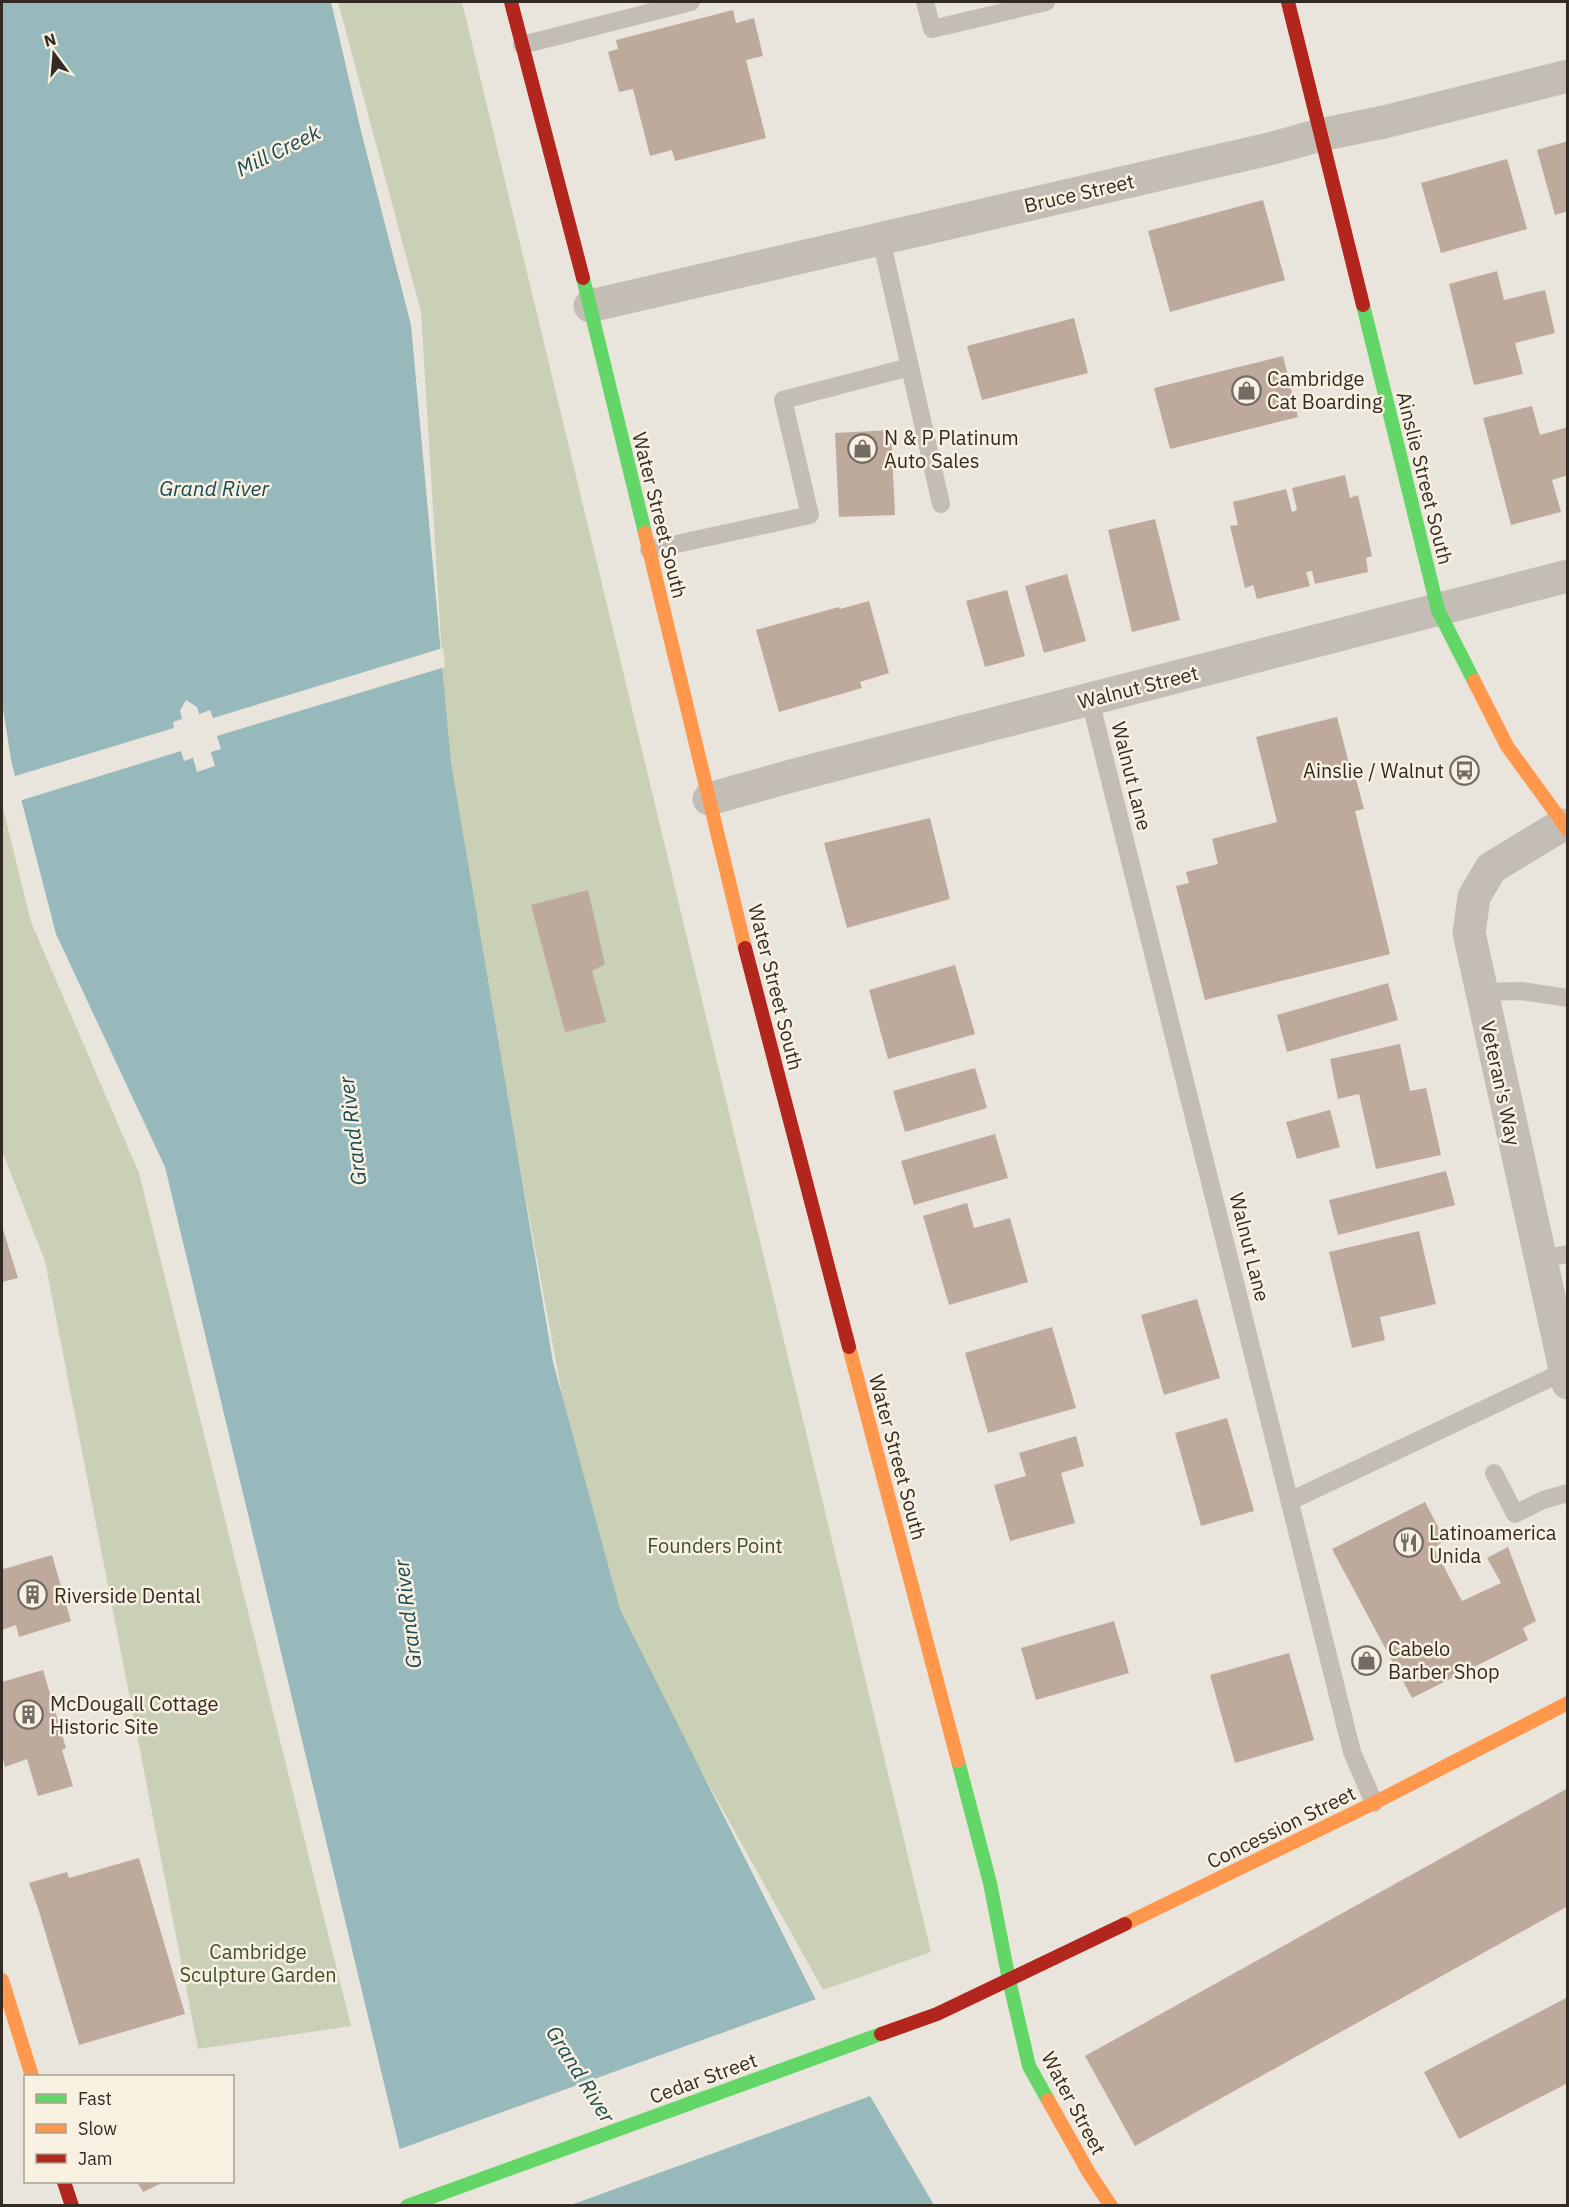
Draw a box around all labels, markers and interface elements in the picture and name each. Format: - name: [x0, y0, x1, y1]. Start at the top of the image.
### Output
- north arrow: [24, 24, 84, 84]
- text: N: [42, 28, 58, 51]
- water label: Mill Creek: [231, 117, 326, 182]
- street label: Bruce Street: [1021, 167, 1137, 219]
- place label: Cambridge Cat Boarding: [1267, 365, 1383, 415]
- shop icon: Cambridge Cat Boarding: [1230, 374, 1262, 406]
- street label: Ainslie Street South: [1390, 389, 1460, 567]
- place label: N & P Platinum Auto Sales: [884, 424, 1019, 474]
- street label: Water Street South: [626, 429, 694, 601]
- shop icon: N & P Platinum Auto Sales: [847, 433, 879, 465]
- water label: Grand River: [159, 474, 270, 502]
- street label: Walnut Street: [1075, 659, 1201, 715]
- street label: Walnut Lane: [1105, 719, 1159, 833]
- bus stop icon: Ainslie / Walnut: [1449, 754, 1481, 786]
- place label: Ainslie / Walnut: [1303, 757, 1444, 784]
- street label: Water Street South: [742, 901, 810, 1073]
- street label: Veteran's Way: [1475, 1018, 1527, 1148]
- water label: Grand River: [331, 1074, 373, 1187]
- street label: Walnut Lane: [1223, 1190, 1277, 1304]
- street label: Water Street South: [863, 1371, 933, 1543]
- place label: Latinoamerica Unida: [1429, 1519, 1557, 1569]
- restaurant icon: Latinoamerica Unida: [1392, 1527, 1424, 1559]
- park label: Founders Point: [647, 1532, 783, 1559]
- water label: Grand River: [386, 1557, 428, 1670]
- building icon: Riverside Dental: [17, 1579, 49, 1611]
- place label: Riverside Dental: [54, 1582, 201, 1609]
- place label: Cabelo Barber Shop: [1388, 1635, 1500, 1685]
- shop icon: Cabelo Barber Shop: [1351, 1644, 1383, 1676]
- place label: McDougall Cottage Historic Site: [50, 1690, 219, 1740]
- building icon: McDougall Cottage Historic Site: [13, 1699, 45, 1731]
- street label: Concession Street: [1202, 1779, 1360, 1875]
- park label: Cambridge Sculpture Garden: [179, 1938, 337, 1988]
- water label: Grand River: [540, 2020, 623, 2129]
- street label: Cedar Street: [645, 2046, 761, 2110]
- street label: Water Street: [1036, 2047, 1112, 2159]
- legend: [24, 2075, 234, 2183]
- text: Fast: [78, 2087, 112, 2110]
- text: Slow: [78, 2117, 117, 2140]
- text: Jam: [78, 2147, 113, 2170]

